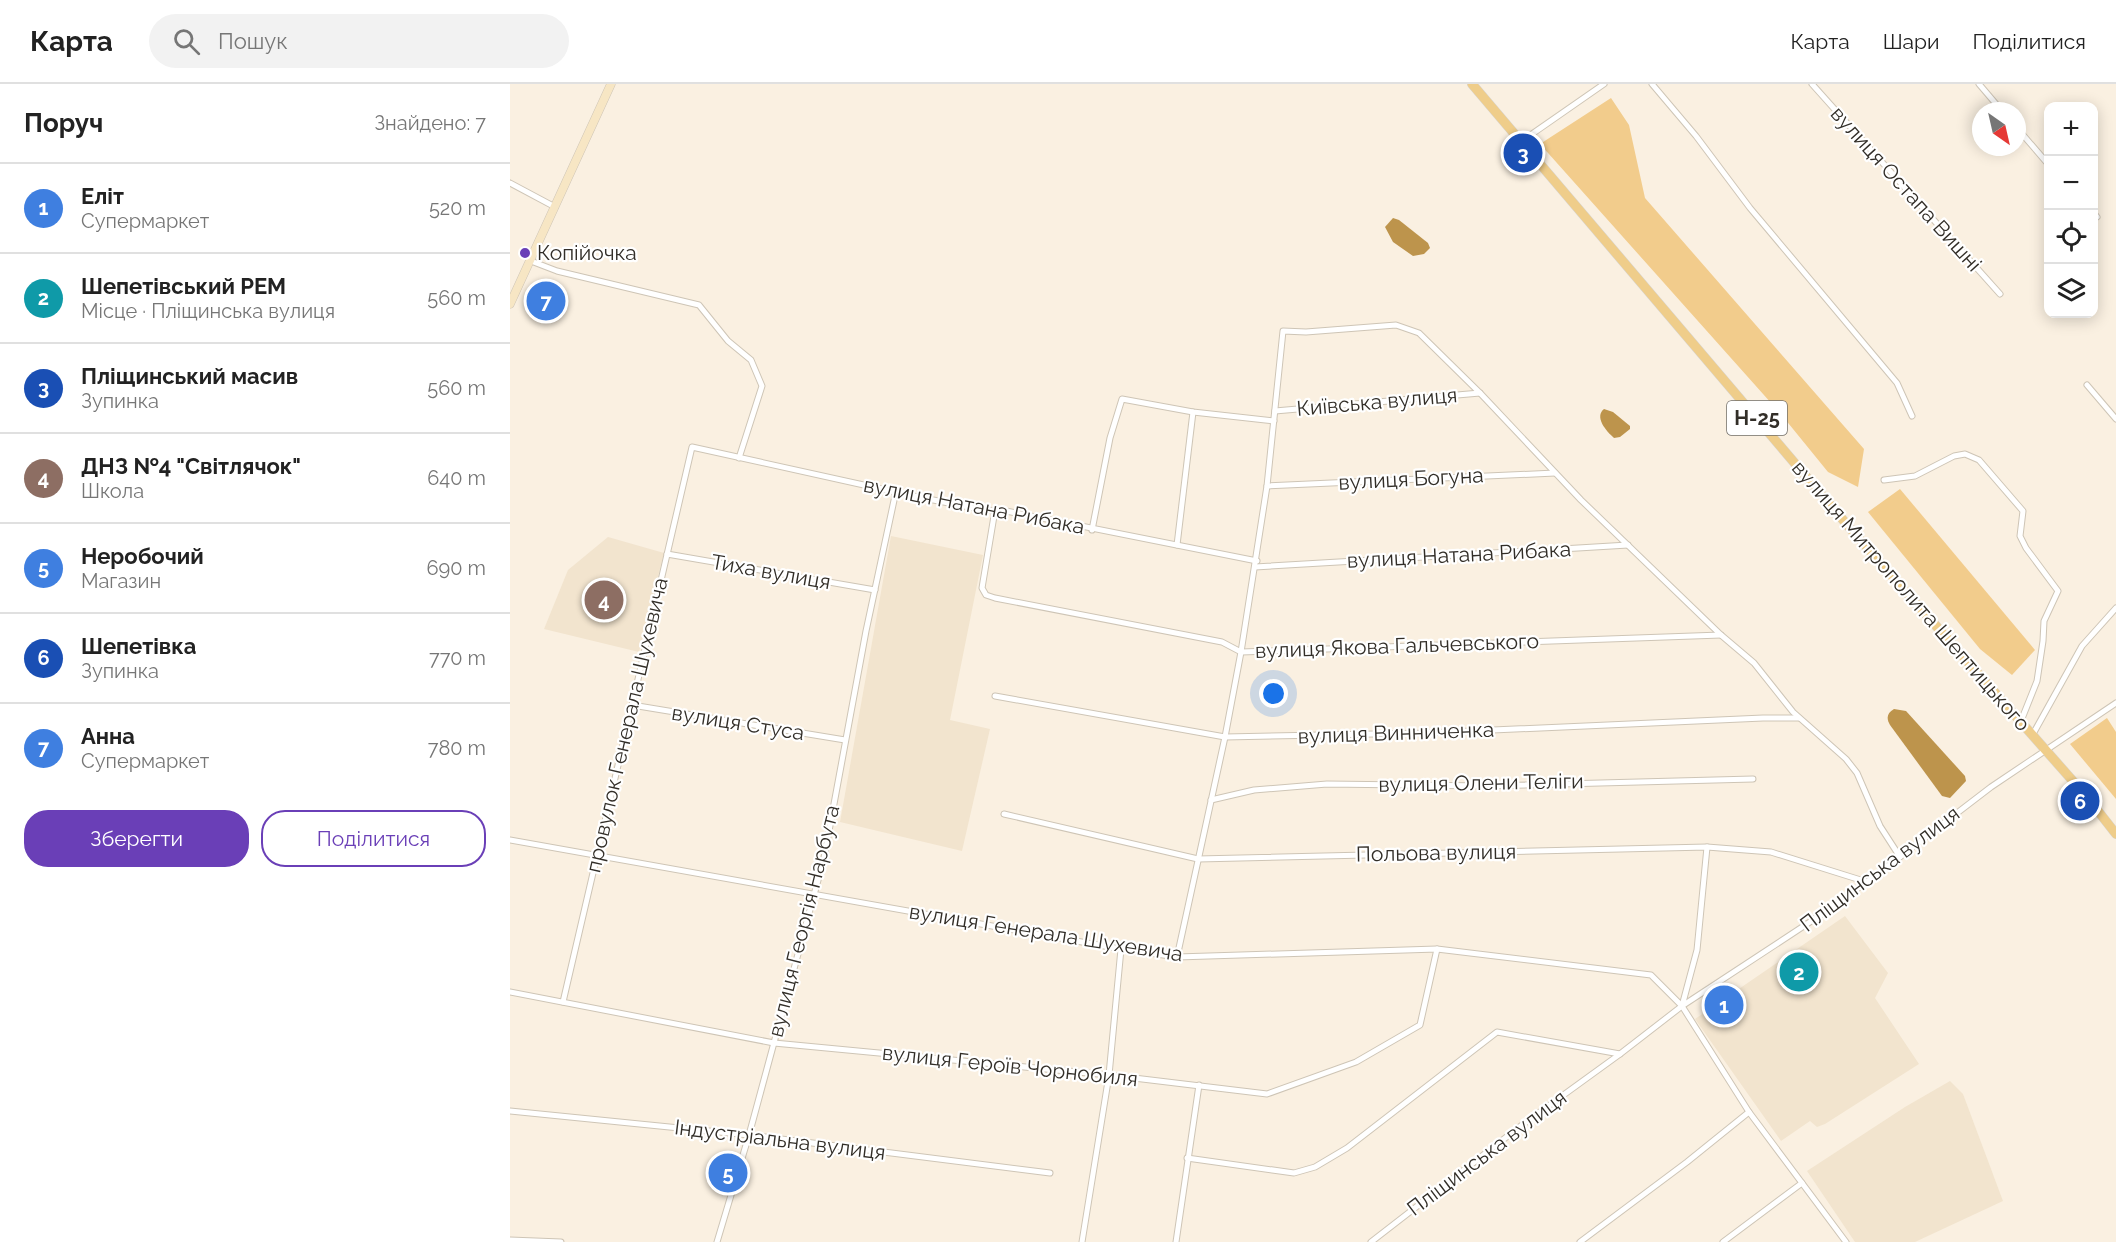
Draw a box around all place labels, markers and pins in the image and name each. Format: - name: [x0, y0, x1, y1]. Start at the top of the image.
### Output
- pin: 3: [1504, 130, 1542, 176]
- place label: Копійочка: [537, 240, 637, 265]
- marker: Копійочка: [518, 246, 532, 260]
- pin: 7: [526, 278, 566, 324]
- pin: 4: [584, 578, 623, 622]
- pin: 6: [2060, 778, 2100, 824]
- pin: 2: [1780, 950, 1818, 994]
- pin: 1: [1704, 982, 1744, 1028]
- pin: 5: [708, 1150, 748, 1196]

